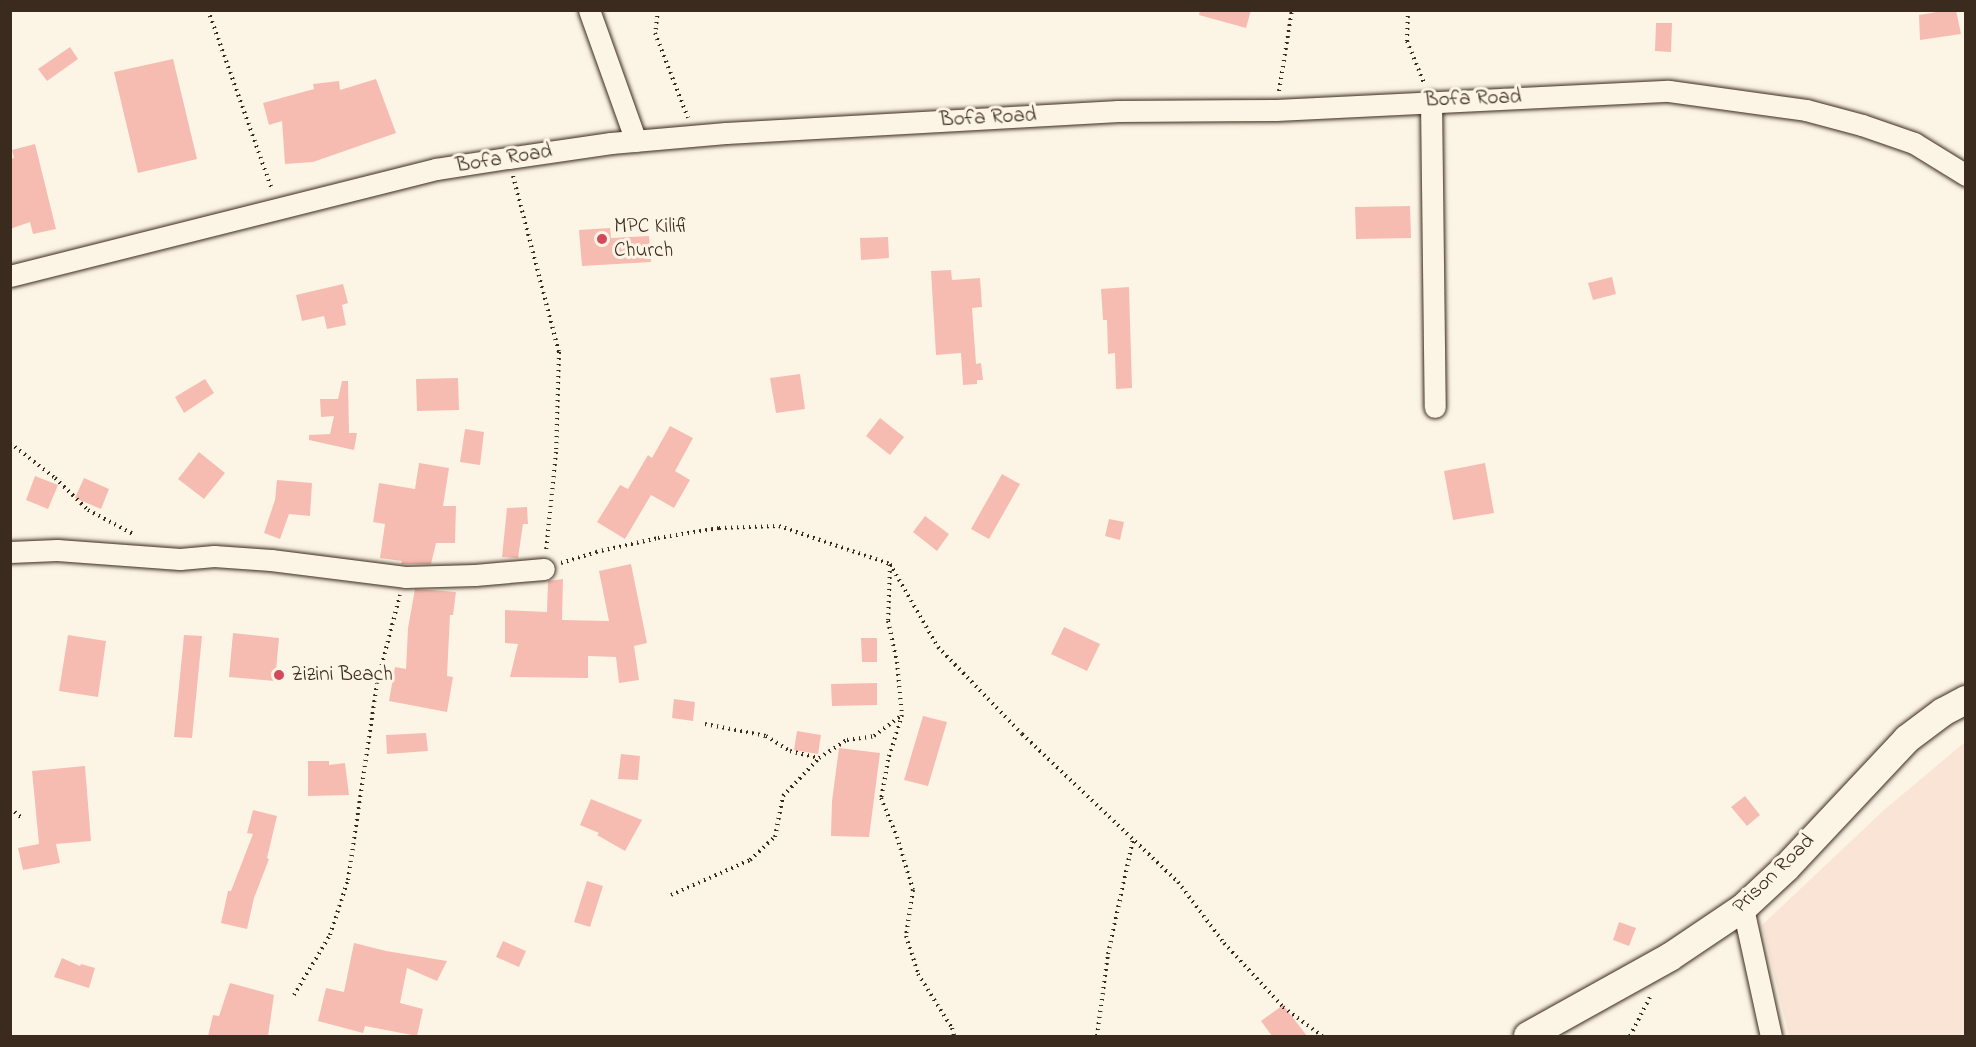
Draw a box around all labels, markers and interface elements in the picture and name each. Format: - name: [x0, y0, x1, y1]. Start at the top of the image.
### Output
- street label: Bofa Road: [1424, 85, 1522, 113]
- street label: Bofa Road: [939, 103, 1037, 133]
- street label: Bofa Road: [454, 139, 554, 179]
- place label: MPC Kilifi Church: [614, 214, 689, 264]
- marker: MPC Kilifi Church: [595, 232, 609, 246]
- place label: Zizini Beach: [291, 662, 393, 688]
- marker: Zizini Beach: [272, 668, 286, 682]
- street label: Prison Road: [1728, 829, 1820, 919]

